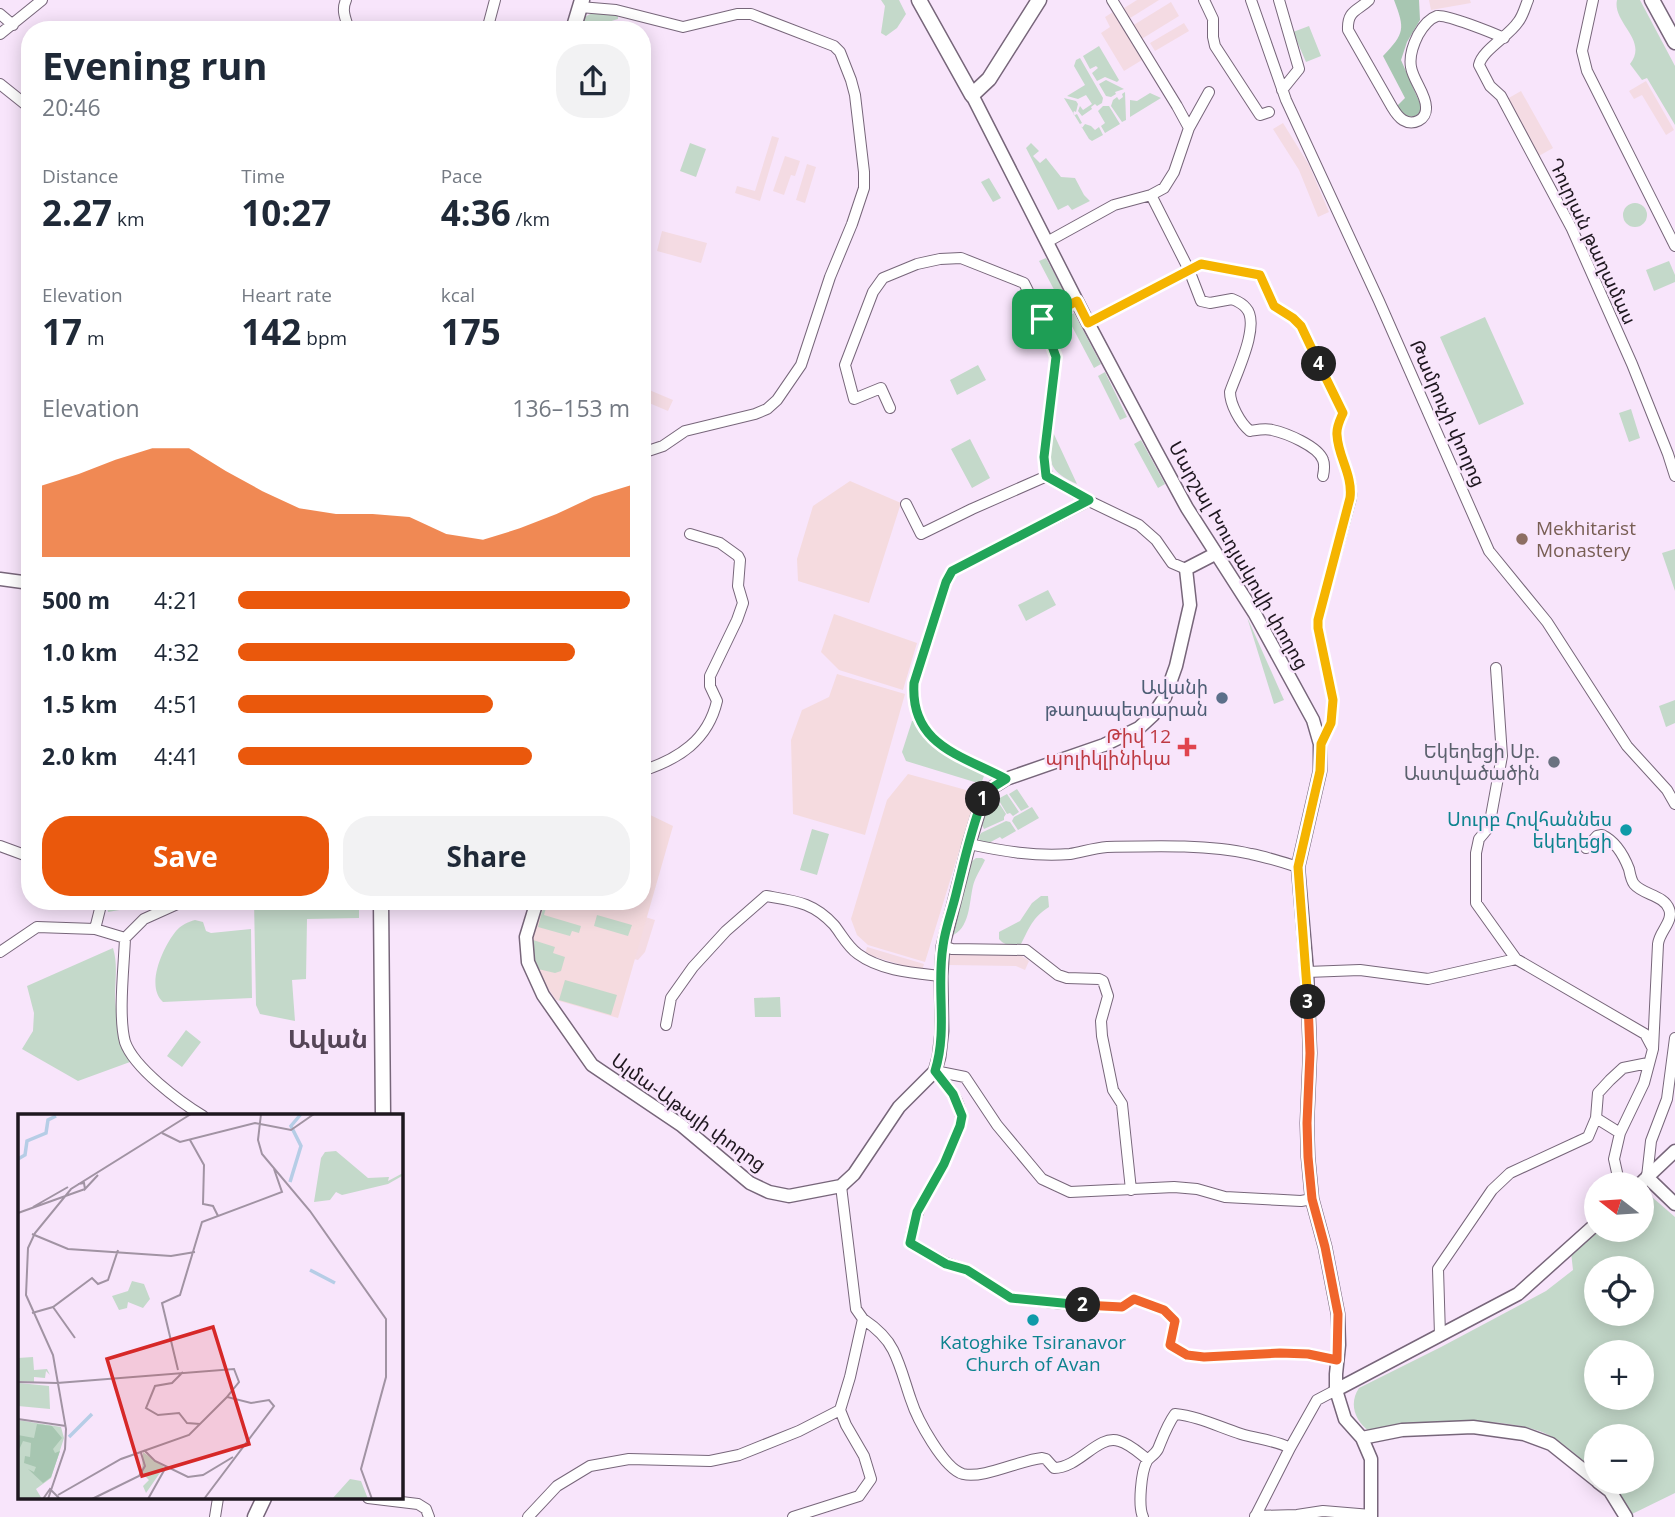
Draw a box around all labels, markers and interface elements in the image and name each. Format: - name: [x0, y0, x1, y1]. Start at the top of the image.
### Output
- text: Evening run: [42, 39, 267, 91]
- button: share: [556, 44, 630, 118]
- text: 20:46: [42, 91, 101, 123]
- street label: Դուրյան թաղամաս: [1543, 153, 1643, 329]
- text: Distance: [42, 163, 118, 189]
- text: Time: [241, 163, 285, 189]
- text: Pace: [441, 163, 482, 189]
- text: 2.27: [42, 189, 112, 236]
- text: 10:27: [241, 189, 331, 236]
- text: 4:36: [441, 189, 511, 236]
- text: km: [112, 206, 145, 232]
- text: /km: [511, 206, 550, 232]
- text: Elevation: [42, 282, 123, 308]
- text: Heart rate: [241, 282, 332, 308]
- text: kcal: [441, 282, 475, 308]
- pin: [1012, 289, 1072, 349]
- icon: arrive: [1023, 300, 1061, 338]
- text: 17: [42, 308, 82, 355]
- text: 142: [241, 308, 301, 355]
- text: 175: [441, 308, 501, 355]
- text: m: [82, 325, 105, 351]
- text: bpm: [301, 325, 347, 351]
- street label: Թամրուչի փողոց: [1404, 335, 1492, 491]
- pin: 4: [1302, 346, 1336, 382]
- text: 4: [1313, 350, 1324, 376]
- text: Elevation: [42, 392, 140, 424]
- text: 136–153 m: [512, 392, 630, 424]
- street label: Մարշալ Խուդյակովի փողոց: [1163, 436, 1315, 674]
- place label: Mekhitarist Monastery: [1536, 515, 1636, 563]
- marker: Mekhitarist Monastery: [1514, 531, 1530, 547]
- text: 500 m: [42, 584, 110, 616]
- text: 4:21: [154, 584, 200, 616]
- text: 1.0 km: [42, 636, 118, 668]
- text: 4:32: [154, 636, 200, 668]
- place label: Ավանի թաղապետարան: [1045, 674, 1208, 722]
- text: 1.5 km: [42, 688, 118, 720]
- text: 4:51: [154, 688, 200, 720]
- marker: Ավանի թաղապետարան: [1214, 690, 1230, 706]
- place label: Թիվ 12 պոլիկլինիկա: [1046, 723, 1171, 771]
- marker: Թիվ 12 պոլիկլինիկա: [1177, 737, 1197, 757]
- place label: Եկեղեցի Սբ. Աստվածածին: [1404, 738, 1540, 786]
- text: 2.0 km: [42, 740, 118, 772]
- text: 4:41: [154, 740, 200, 772]
- marker: Եկեղեցի Սբ. Աստվածածին: [1546, 754, 1562, 770]
- pin: 1: [965, 782, 1000, 816]
- text: 1: [977, 785, 988, 811]
- place label: Սուրբ Հովհաննես եկեղեցի: [1447, 806, 1612, 854]
- button: Save: [42, 816, 329, 896]
- button: Share: [343, 816, 630, 896]
- marker: Սուրբ Հովհաննես եկեղեցի: [1618, 822, 1634, 838]
- pin: 3: [1290, 984, 1326, 1020]
- text: 3: [1302, 988, 1313, 1014]
- district label: Ավան: [288, 1020, 368, 1056]
- street label: Ալմա-Աթայի փողոց: [606, 1047, 772, 1177]
- inset map: [18, 1114, 402, 1500]
- north arrow: [1584, 1172, 1654, 1242]
- map controls: [1584, 1172, 1654, 1494]
- button: locate: [1584, 1256, 1654, 1326]
- pin: 2: [1066, 1288, 1100, 1322]
- text: 2: [1077, 1291, 1088, 1317]
- marker: Katoghike Tsiranavor Church of Avan: [1025, 1312, 1041, 1328]
- place label: Katoghike Tsiranavor Church of Avan: [940, 1329, 1126, 1377]
- button: +: [1584, 1340, 1654, 1410]
- button: −: [1584, 1424, 1654, 1494]

